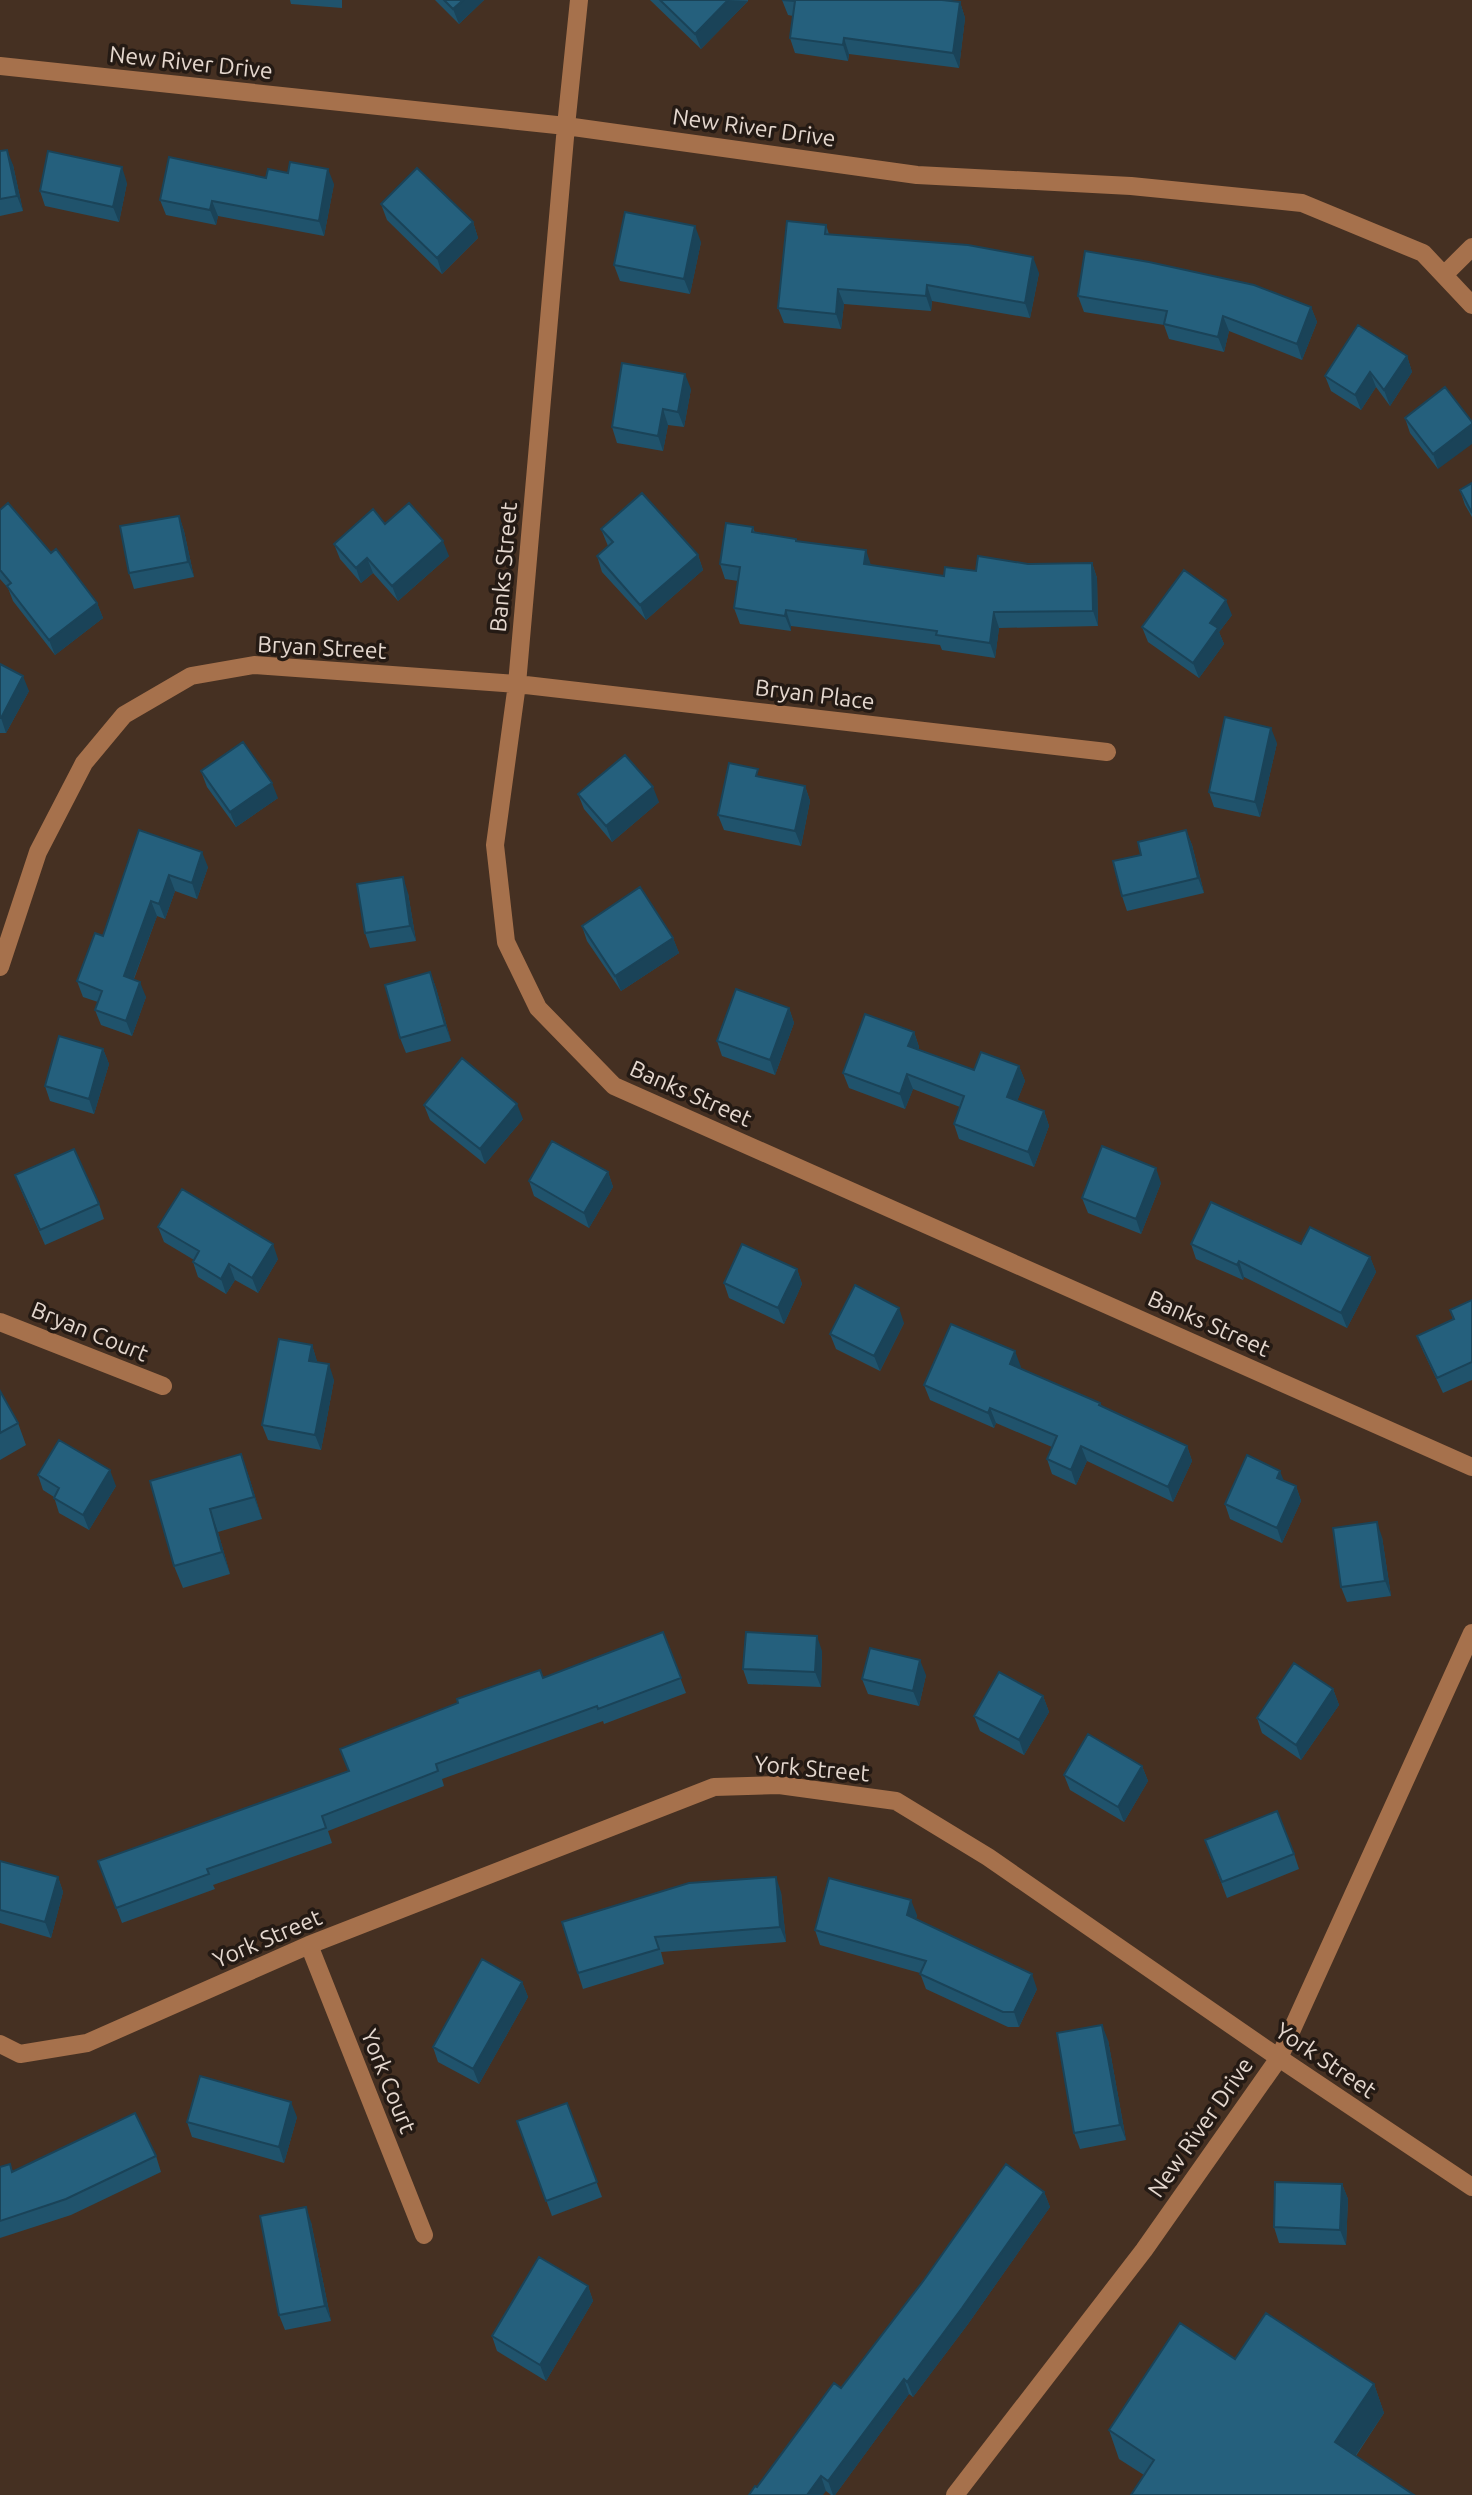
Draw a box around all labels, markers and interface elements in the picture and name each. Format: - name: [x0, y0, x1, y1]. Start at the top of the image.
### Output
- street label: New River Drive: [108, 41, 274, 83]
- street label: New River Drive: [671, 103, 837, 151]
- street label: Banks Street: [485, 501, 521, 633]
- street label: Bryan Street: [257, 631, 387, 663]
- street label: Bryan Place: [754, 674, 876, 714]
- street label: Banks Street: [626, 1055, 756, 1131]
- street label: Banks Street: [1144, 1285, 1274, 1361]
- street label: Bryan Court: [28, 1296, 152, 1366]
- street label: York Street: [753, 1751, 871, 1785]
- street label: York Street: [209, 1904, 325, 1972]
- street label: York Street: [1271, 2017, 1381, 2103]
- street label: York Court: [357, 2025, 421, 2137]
- street label: New River Drive: [1143, 2053, 1257, 2201]

